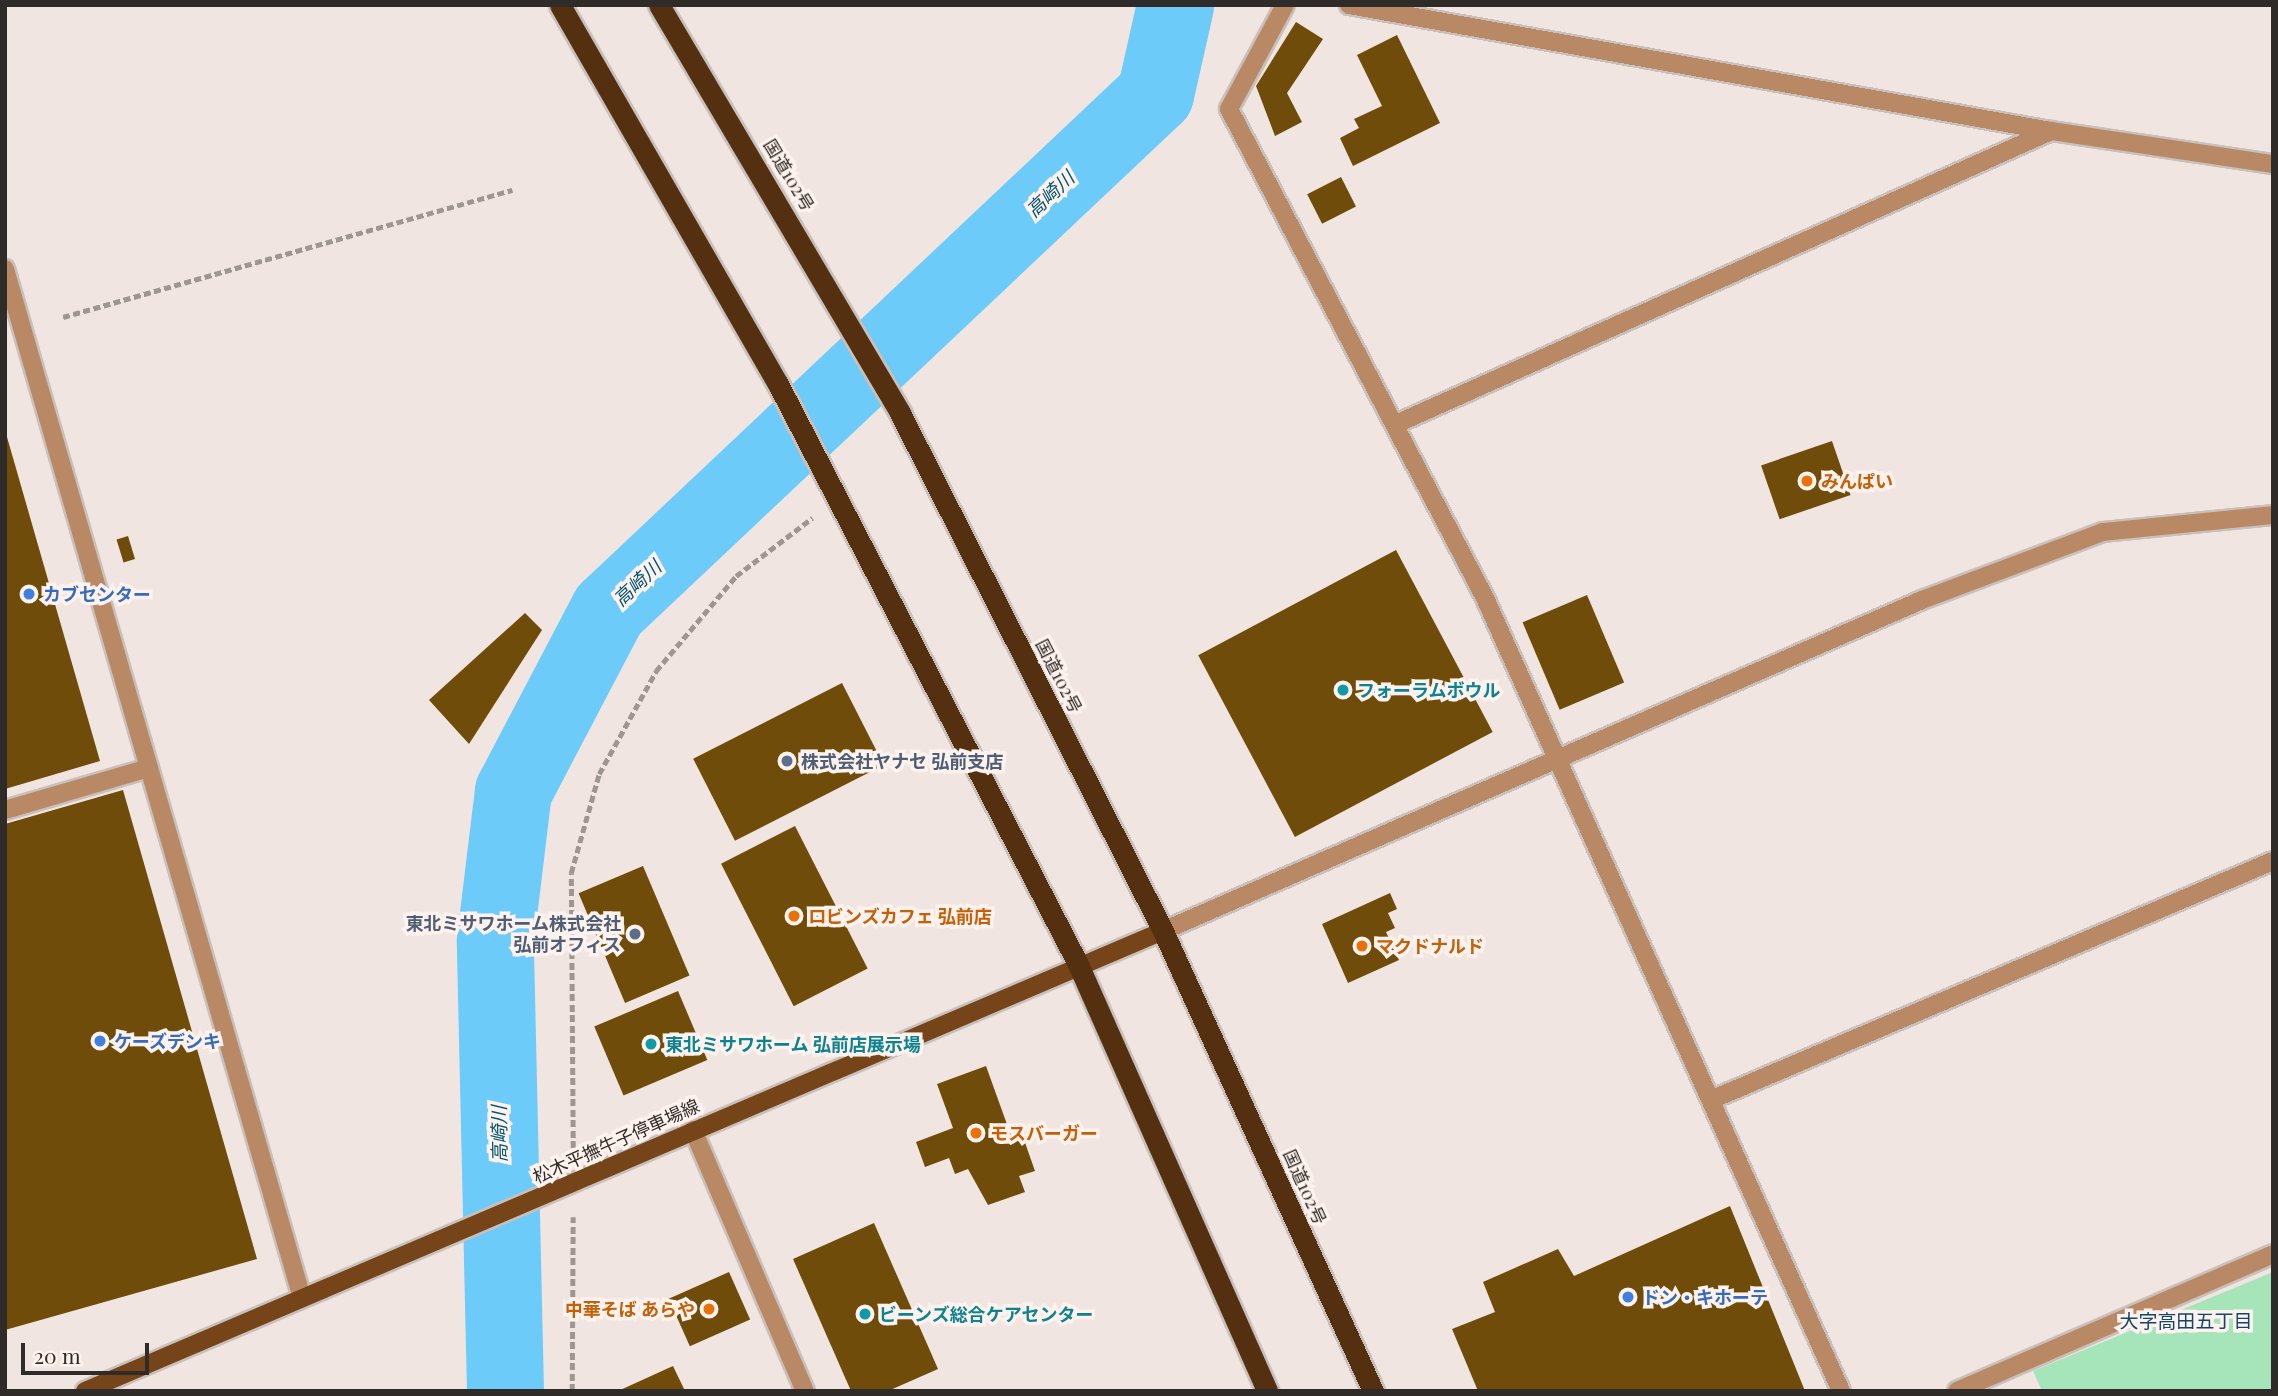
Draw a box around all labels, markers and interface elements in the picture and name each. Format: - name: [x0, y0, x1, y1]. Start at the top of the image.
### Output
- street label: 国道102号: [759, 135, 819, 215]
- water label: 高崎川: [1021, 166, 1079, 222]
- place label: みんぱい: [1821, 470, 1893, 492]
- marker: みんぱい: [1799, 473, 1815, 489]
- water label: 高崎川: [608, 555, 666, 611]
- place label: カブセンター: [43, 583, 151, 605]
- marker: カブセンター: [21, 586, 37, 602]
- street label: 国道102号: [1031, 635, 1087, 717]
- place label: フォーラムボウル: [1357, 679, 1501, 701]
- marker: フォーラムボウル: [1335, 682, 1351, 698]
- place label: 株式会社ヤナセ 弘前支店: [801, 750, 1003, 772]
- marker: 株式会社ヤナセ 弘前支店: [779, 753, 795, 769]
- place label: ロビンズカフェ 弘前店: [808, 905, 992, 927]
- marker: ロビンズカフェ 弘前店: [786, 908, 802, 924]
- place label: 東北ミサワホーム株式会社 弘前オフィス: [405, 913, 621, 956]
- marker: 東北ミサワホーム株式会社 弘前オフィス: [627, 926, 643, 942]
- place label: マクドナルド: [1376, 935, 1484, 957]
- marker: マクドナルド: [1354, 938, 1370, 954]
- place label: ケーズデンキ: [114, 1030, 222, 1052]
- marker: ケーズデンキ: [92, 1033, 108, 1049]
- place label: 東北ミサワホーム 弘前店展示場: [665, 1033, 921, 1055]
- marker: 東北ミサワホーム 弘前店展示場: [643, 1036, 659, 1052]
- street label: 松木平撫牛子停車場線: [529, 1095, 703, 1187]
- water label: 高崎川: [487, 1105, 511, 1163]
- place label: モスバーガー: [990, 1122, 1098, 1144]
- marker: モスバーガー: [968, 1125, 984, 1141]
- street label: 国道102号: [1279, 1146, 1331, 1228]
- place label: ドン・キホーテ: [1642, 1286, 1768, 1308]
- marker: ドン・キホーテ: [1620, 1289, 1636, 1305]
- place label: 中華そば あらや: [565, 1298, 695, 1320]
- marker: 中華そば あらや: [701, 1301, 717, 1317]
- place label: ビーンズ総合ケアセンター: [879, 1303, 1095, 1325]
- marker: ビーンズ総合ケアセンター: [857, 1306, 873, 1322]
- district label: 大字高田五丁目: [2120, 1310, 2252, 1332]
- scale bar: [24, 1330, 152, 1374]
- text: 20 m: [34, 1341, 81, 1369]

